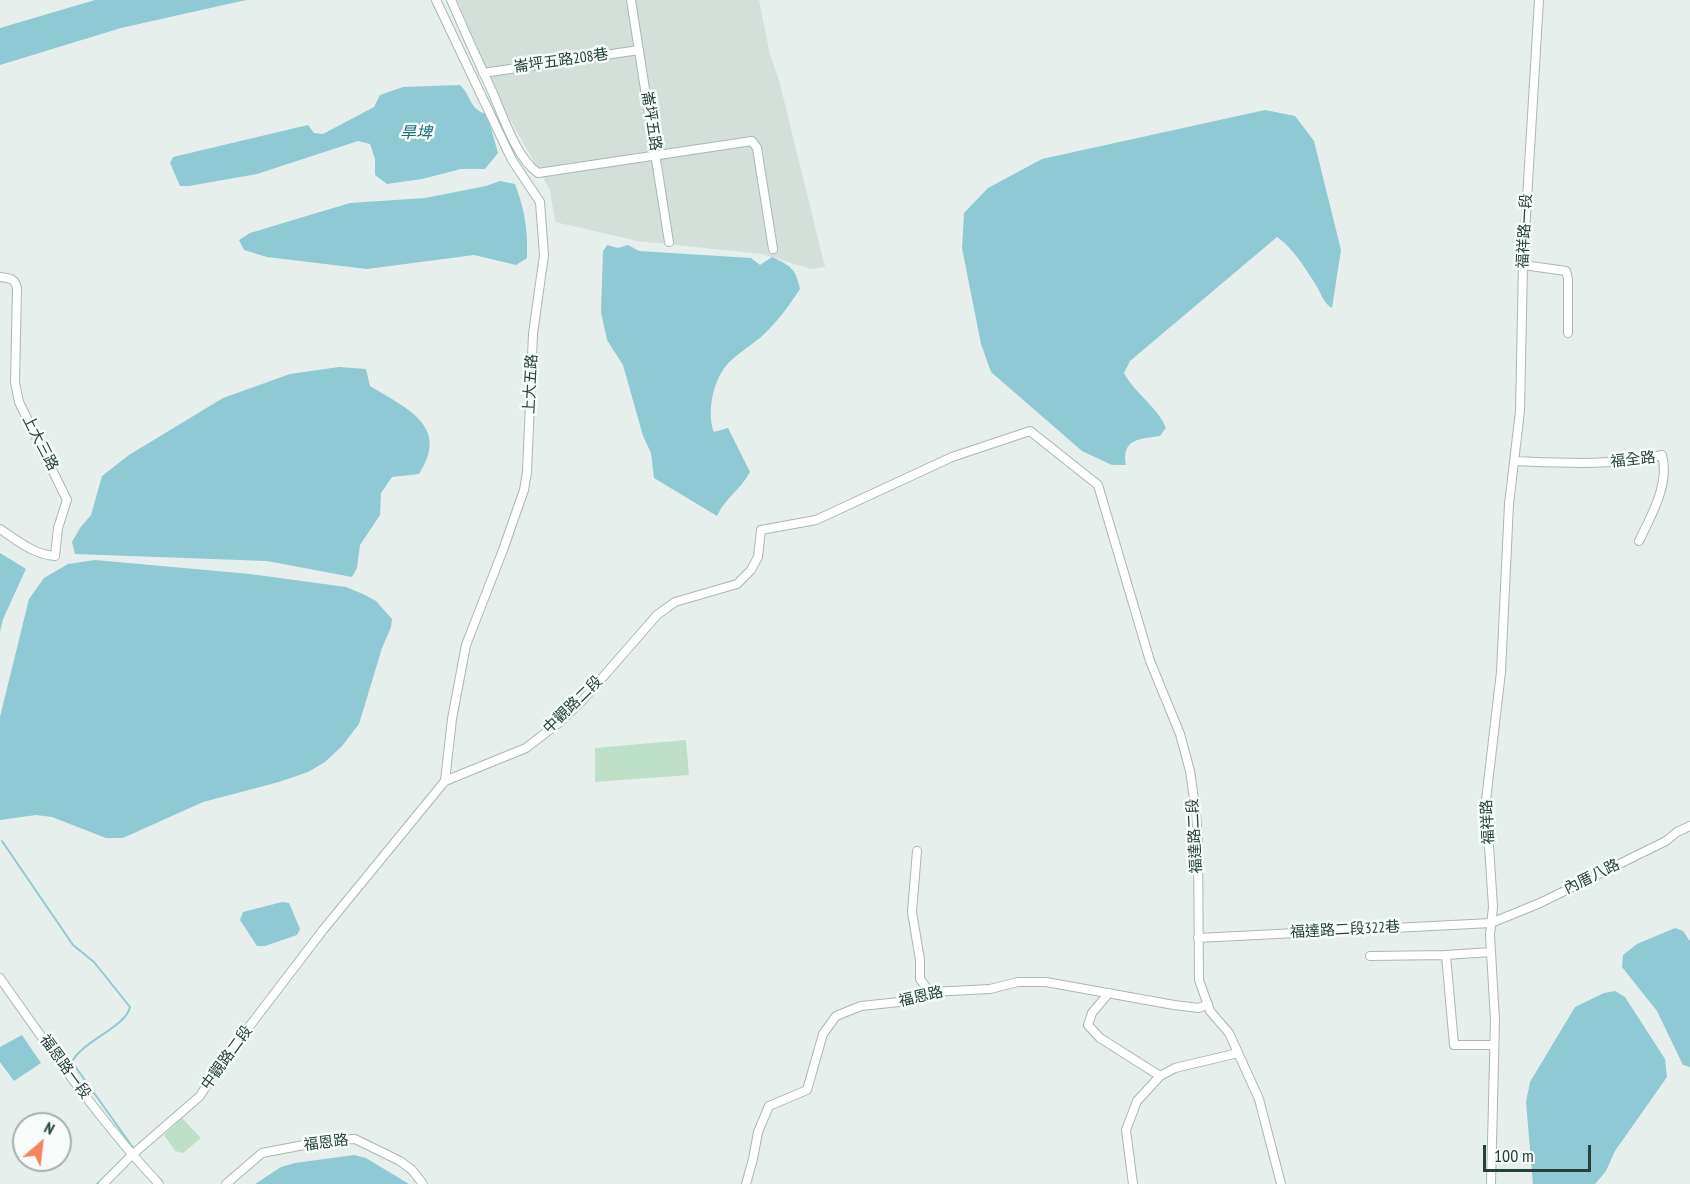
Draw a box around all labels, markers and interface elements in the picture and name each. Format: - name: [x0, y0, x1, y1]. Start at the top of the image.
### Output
- street label: 崙坪五路208巷: [513, 45, 609, 77]
- street label: 崙坪五路: [637, 90, 665, 152]
- water label: 旱埤: [400, 123, 432, 143]
- street label: 福祥路一段: [1514, 193, 1536, 269]
- street label: 上大五路: [520, 354, 542, 414]
- street label: 上大三路: [18, 412, 62, 474]
- street label: 福全路: [1610, 449, 1656, 471]
- street label: 中觀路二段: [540, 672, 606, 738]
- street label: 福達路二段: [1184, 798, 1206, 874]
- street label: 福祥路: [1478, 799, 1498, 845]
- street label: 內厝八路: [1561, 856, 1623, 898]
- street label: 福達路二段322巷: [1289, 918, 1401, 942]
- street label: 福恩路: [897, 983, 945, 1011]
- street label: 中觀路二段: [198, 1022, 256, 1094]
- street label: 福恩路一段: [36, 1031, 94, 1103]
- north arrow: [12, 1112, 72, 1172]
- text: N: [41, 1117, 58, 1139]
- street label: 福恩路: [303, 1131, 349, 1155]
- scale bar: [1486, 1133, 1594, 1171]
- text: 100 m: [1494, 1144, 1534, 1167]

